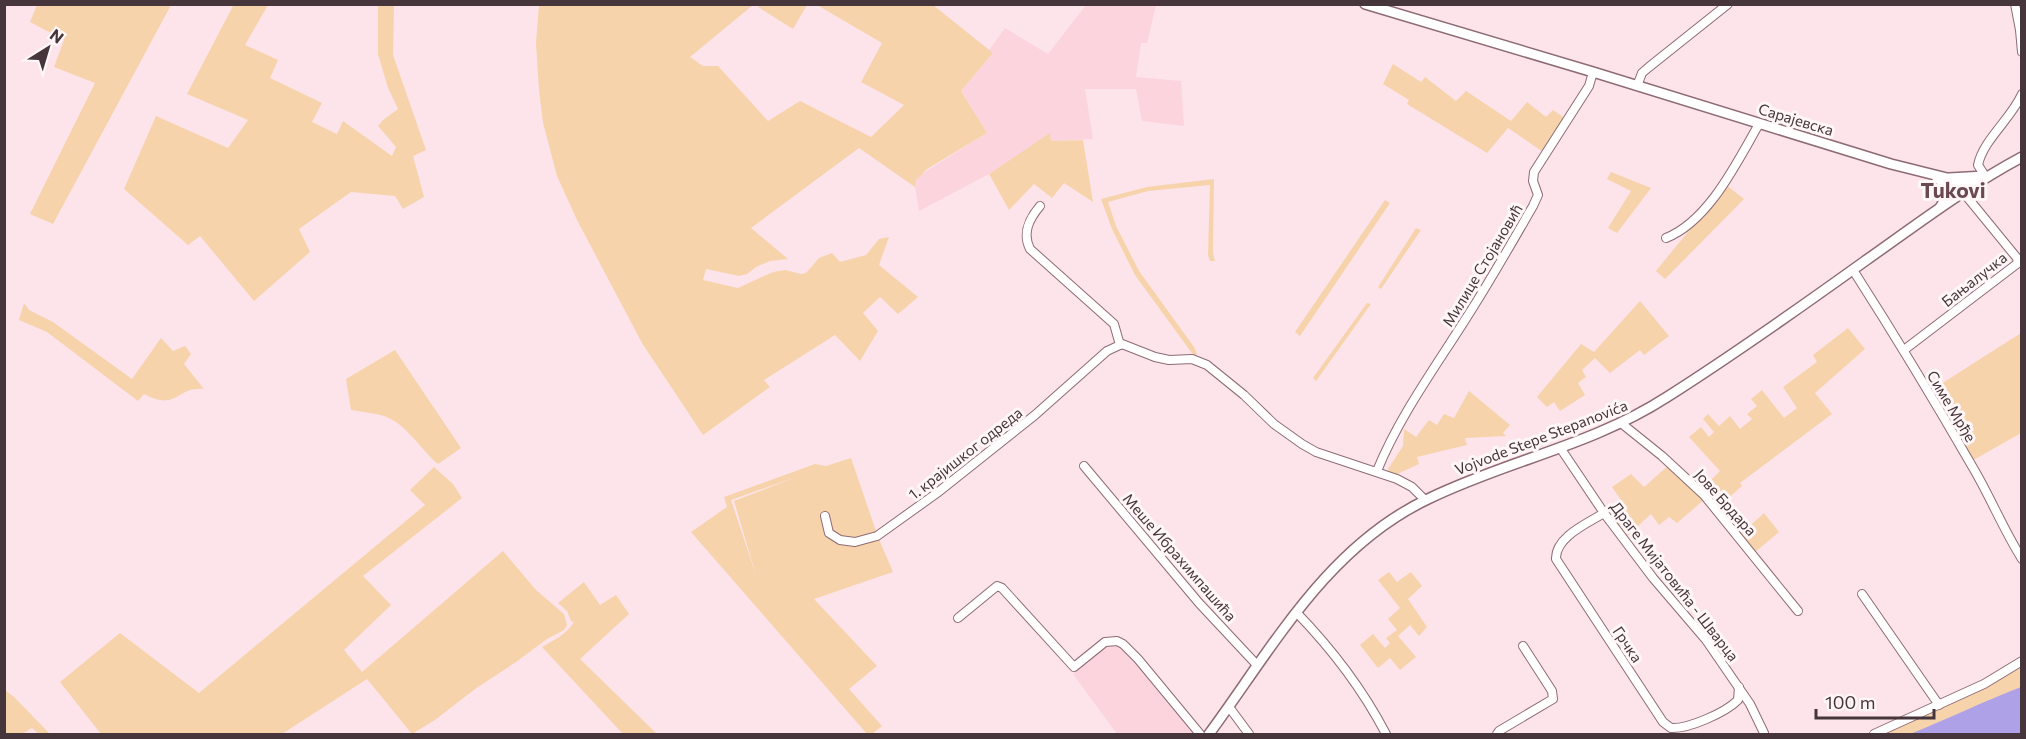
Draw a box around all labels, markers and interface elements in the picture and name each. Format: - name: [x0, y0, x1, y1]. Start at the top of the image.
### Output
- north arrow: [18, 18, 78, 78]
- text: N: [47, 24, 68, 47]
- street label: Сарајевска: [1756, 99, 1836, 139]
- district label: Tukovi: [1920, 177, 1986, 202]
- street label: Милице Стојановић: [1438, 200, 1526, 330]
- street label: Бањалучка: [1938, 248, 2010, 310]
- street label: Симе Мрђе: [1924, 367, 1980, 445]
- street label: Vojvode Stepe Stepanovića: [1452, 396, 1630, 478]
- street label: 1. крајишког одреда: [905, 403, 1025, 503]
- street label: Јове Брдара: [1691, 465, 1761, 539]
- street label: Меше Ибрахимпашића: [1120, 489, 1240, 625]
- street label: Драге Мијатовића - Шварца: [1607, 498, 1743, 664]
- street label: Грчка: [1609, 622, 1647, 666]
- scale bar: [1816, 682, 1934, 720]
- text: 100 m: [1825, 691, 1875, 713]

